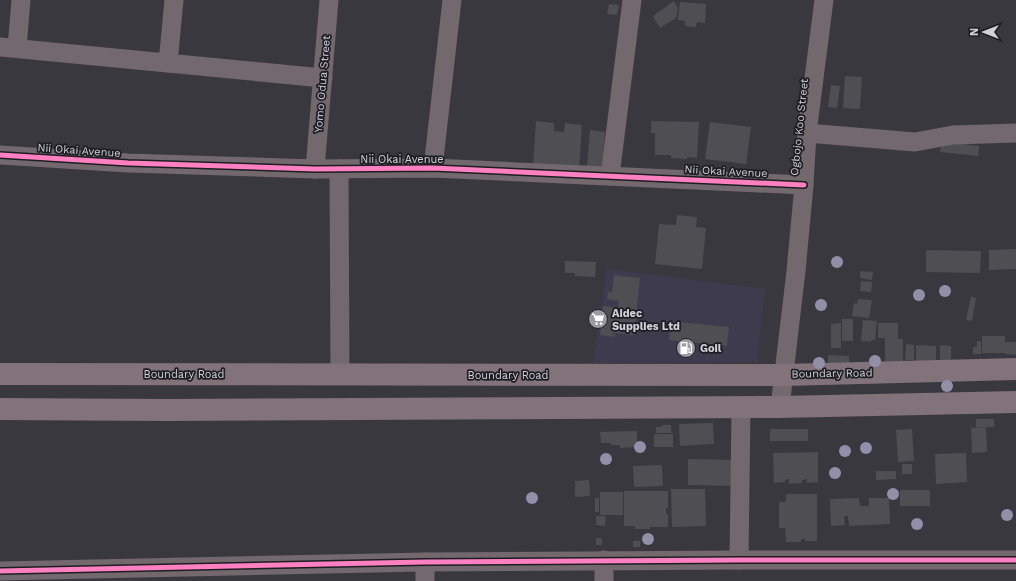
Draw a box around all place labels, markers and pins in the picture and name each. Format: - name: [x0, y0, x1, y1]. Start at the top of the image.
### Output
- place label: Aidec Supplies Ltd: [612, 307, 680, 333]
- supermarket icon: Aidec Supplies Ltd: [587, 308, 609, 330]
- fuel station icon: Goil: [675, 337, 697, 359]
- place label: Goil: [700, 342, 722, 355]

